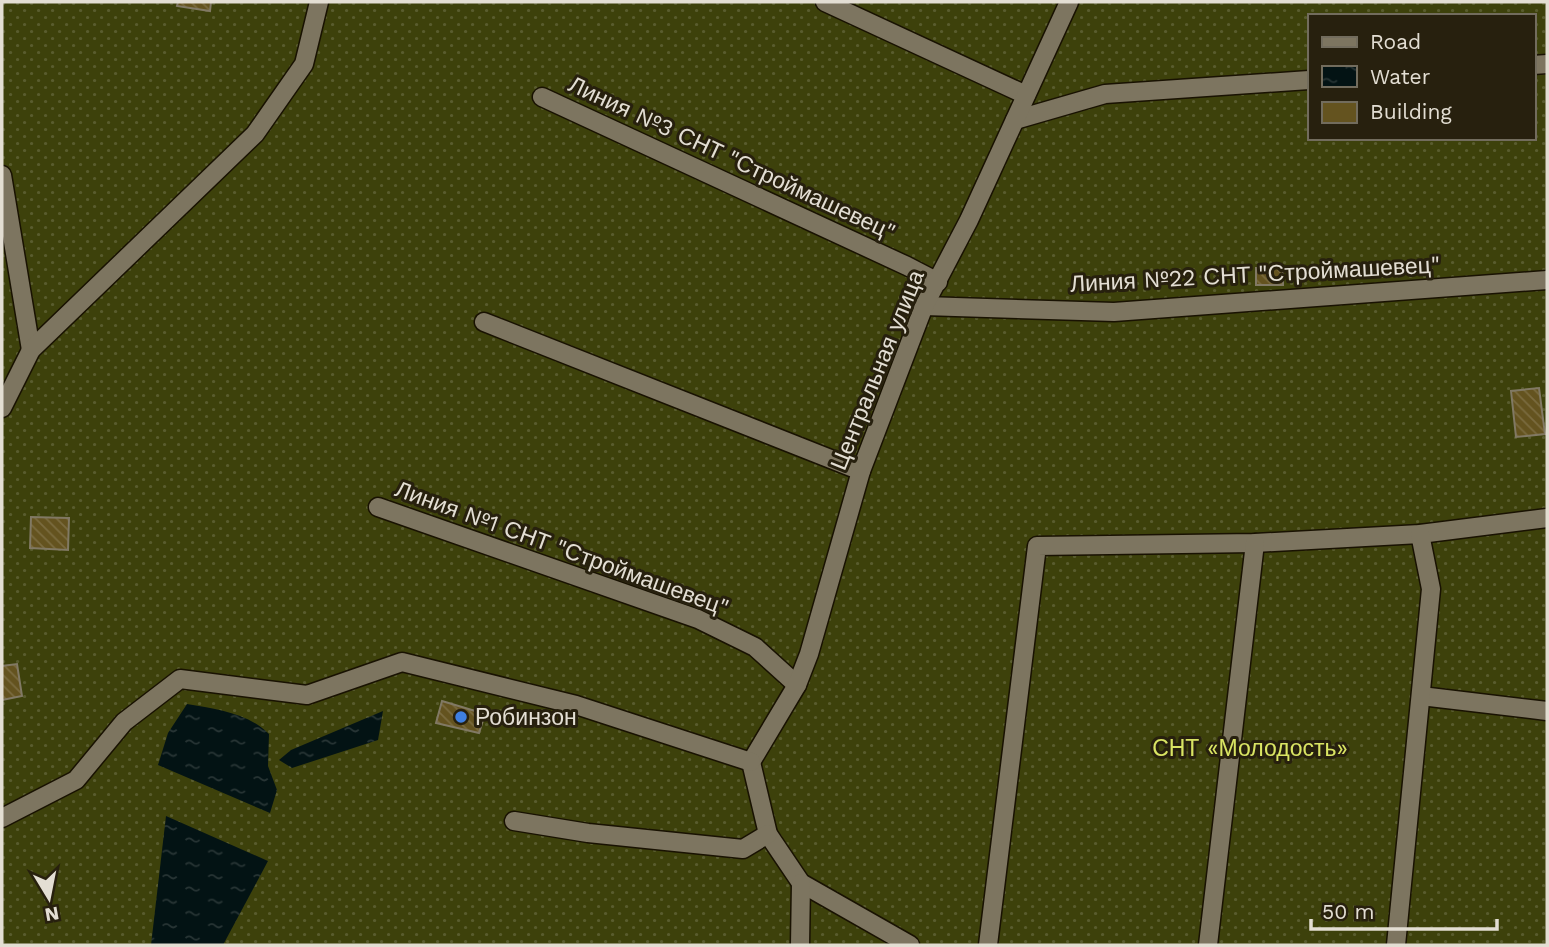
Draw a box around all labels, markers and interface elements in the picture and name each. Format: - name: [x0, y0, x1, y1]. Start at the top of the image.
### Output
- legend: [1308, 14, 1535, 140]
- text: Road: [1370, 29, 1421, 54]
- text: Water: [1370, 64, 1431, 89]
- street label: Линия №3 СНТ "Строймашевец": [564, 71, 899, 246]
- text: Building: [1370, 99, 1452, 124]
- street label: Линия №22 СНТ "Строймашевец": [1069, 251, 1441, 298]
- street label: Центральная улица: [825, 266, 930, 474]
- street label: Линия №1 СНТ "Строймашевец": [391, 475, 732, 621]
- place label: Робинзон: [475, 704, 577, 731]
- marker: Робинзон: [453, 709, 469, 725]
- park label: СНТ «Молодость»: [1152, 735, 1348, 762]
- north arrow: [14, 863, 84, 933]
- scale bar: [1311, 888, 1496, 932]
- text: 50 m: [1322, 899, 1374, 924]
- text: N: [43, 902, 61, 927]

